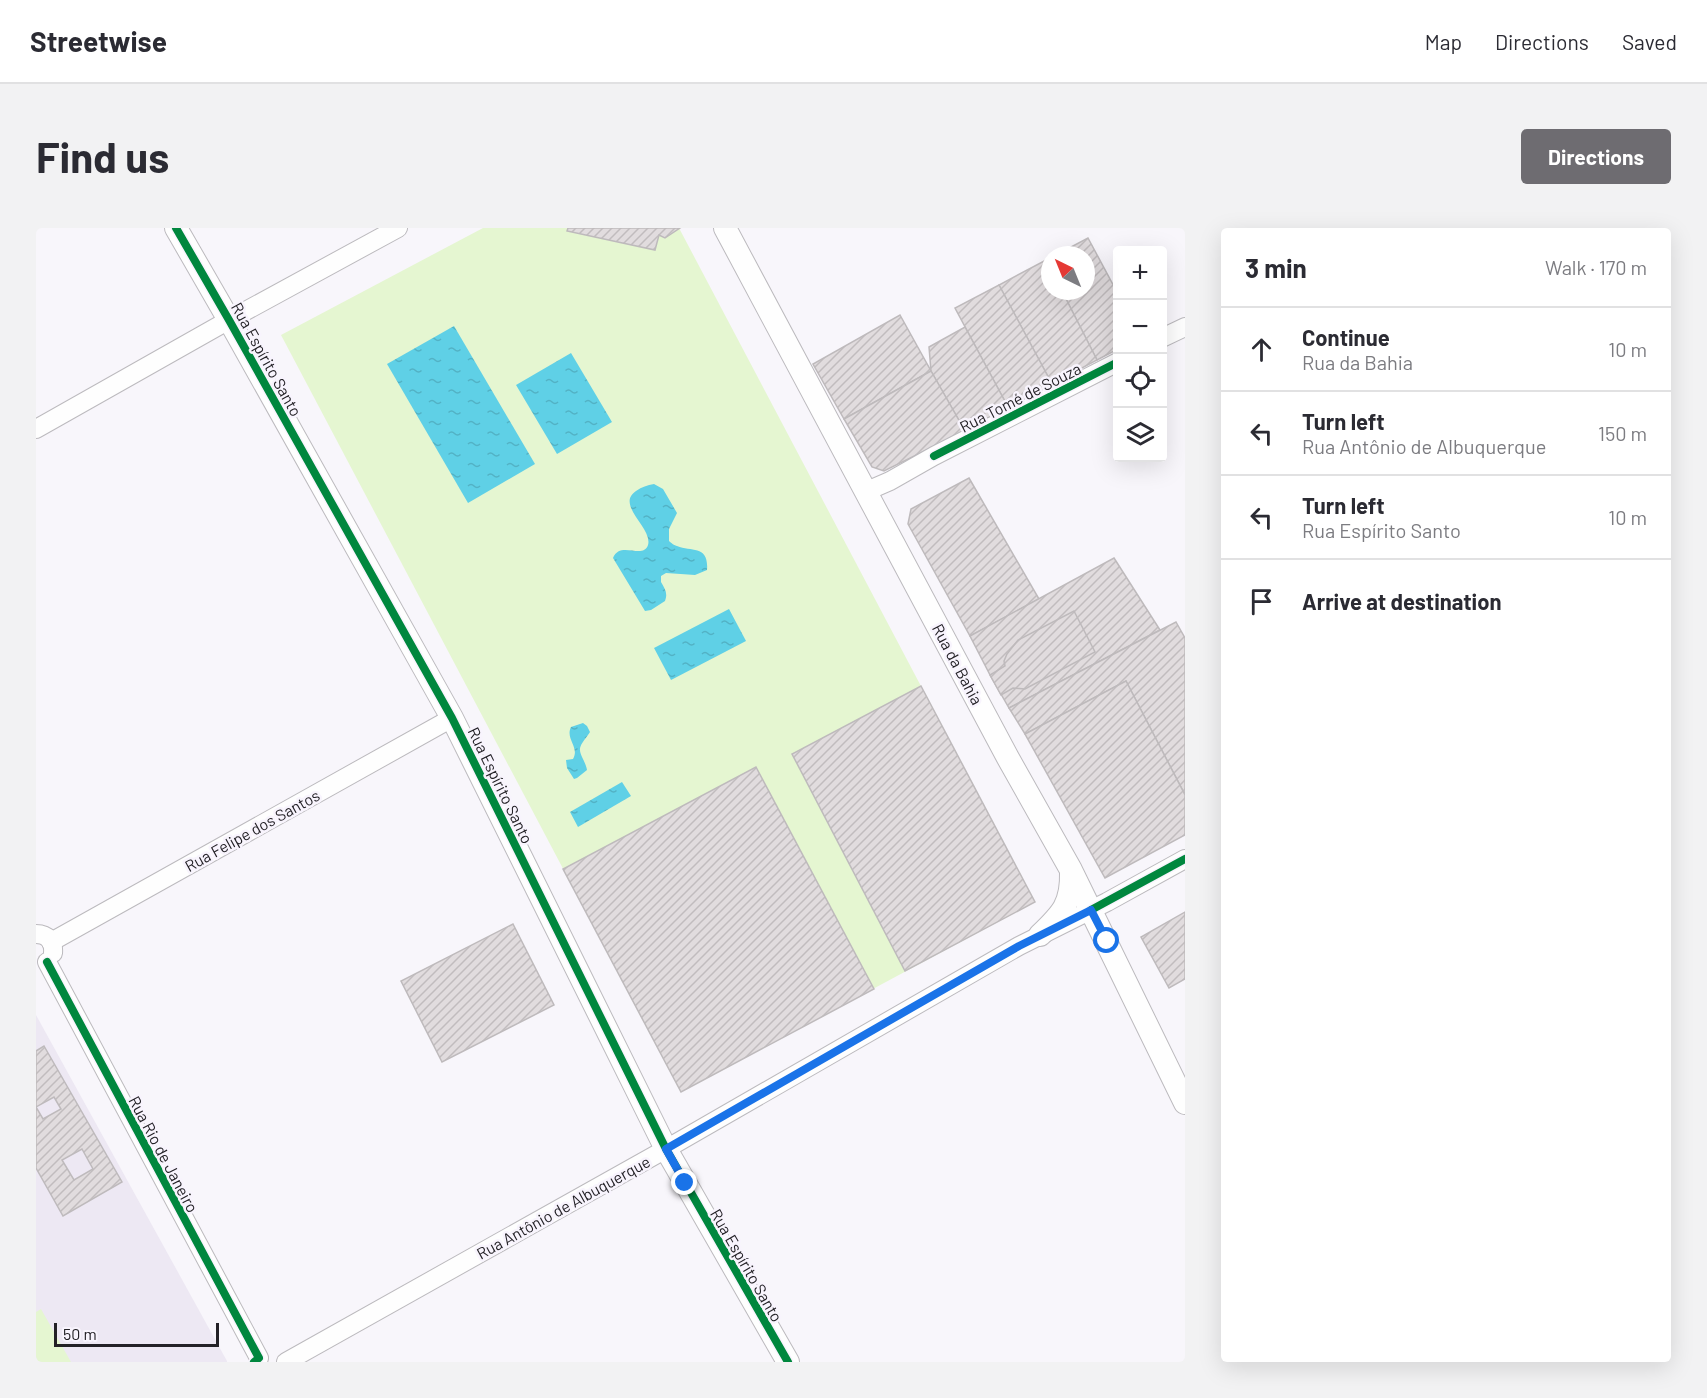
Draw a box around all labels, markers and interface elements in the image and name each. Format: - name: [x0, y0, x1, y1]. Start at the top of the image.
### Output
- text: Streetwise: [30, 24, 167, 58]
- text: Map: [1425, 29, 1462, 54]
- text: Directions: [1495, 29, 1589, 54]
- text: Saved: [1622, 29, 1677, 54]
- button: Directions: [1521, 129, 1671, 184]
- text: Find us: [36, 131, 169, 181]
- north arrow: [1041, 246, 1095, 300]
- map controls: [1113, 246, 1167, 462]
- button: +: [1113, 246, 1167, 300]
- text: 3 min: [1245, 252, 1307, 283]
- text: Walk · 170 m: [1545, 255, 1647, 279]
- street label: Rua Espírito Santo: [228, 299, 306, 419]
- button: −: [1113, 300, 1167, 354]
- text: Continue: [1302, 324, 1390, 350]
- icon: ahead: [1245, 333, 1278, 366]
- text: 10 m: [1608, 337, 1647, 361]
- text: Rua da Bahia: [1302, 350, 1413, 374]
- button: locate: [1113, 354, 1167, 408]
- street label: Rua Tomé de Souza: [956, 358, 1084, 436]
- button: layers: [1113, 408, 1167, 462]
- text: Turn left: [1302, 408, 1385, 434]
- icon: left: [1245, 417, 1278, 450]
- text: 150 m: [1598, 421, 1647, 445]
- text: Rua Antônio de Albuquerque: [1302, 434, 1546, 458]
- text: Turn left: [1302, 492, 1385, 518]
- icon: left: [1245, 501, 1278, 534]
- text: 10 m: [1608, 505, 1647, 529]
- text: Rua Espírito Santo: [1302, 518, 1461, 542]
- icon: arrive: [1245, 585, 1278, 618]
- text: Arrive at destination: [1302, 588, 1501, 614]
- street label: Rua da Bahia: [929, 620, 987, 708]
- street label: Rua Espírito Santo: [465, 724, 537, 846]
- street label: Rua Felipe dos Santos: [181, 785, 323, 875]
- route start: [1093, 927, 1119, 953]
- street label: Rua Rio de Janeiro: [125, 1093, 203, 1215]
- street label: Rua Antônio de Albuquerque: [473, 1151, 653, 1263]
- route end: [671, 1169, 697, 1195]
- street label: Rua Espírito Santo: [707, 1205, 787, 1325]
- scale bar: [54, 1320, 219, 1348]
- text: 50 m: [63, 1324, 97, 1343]

